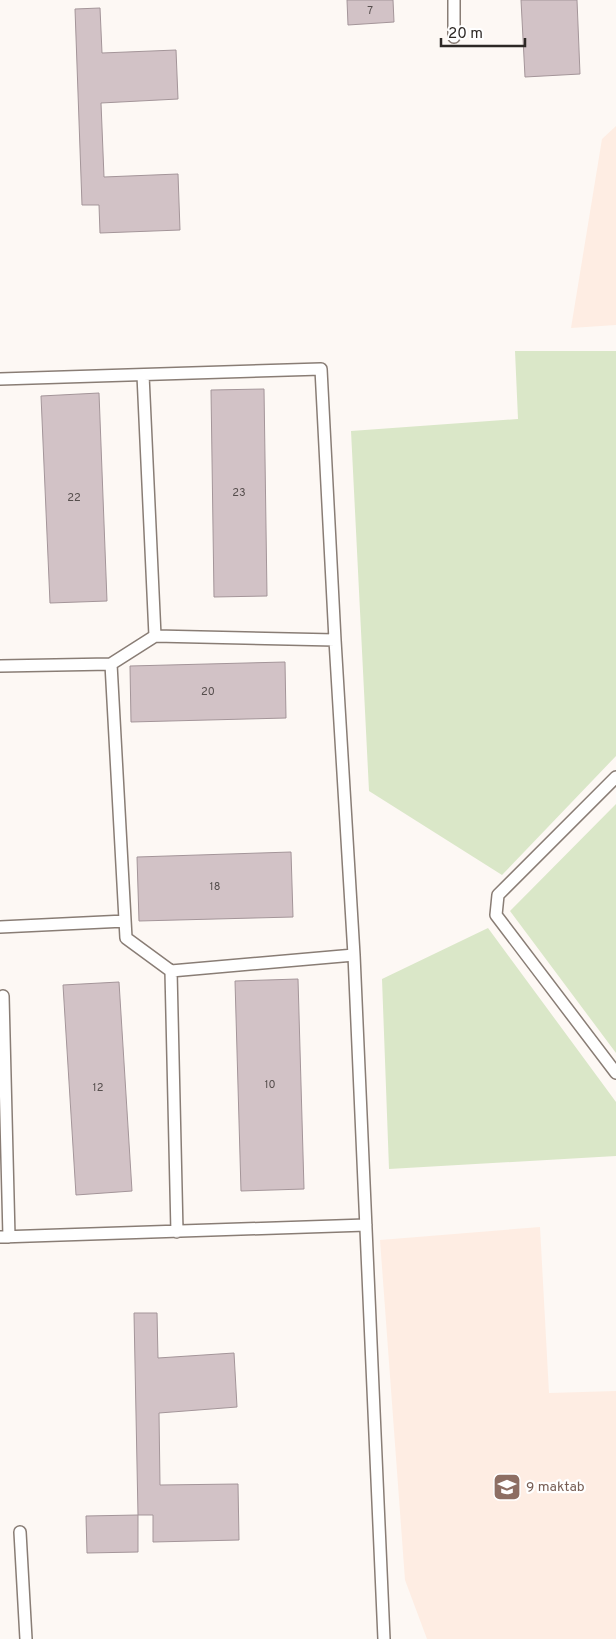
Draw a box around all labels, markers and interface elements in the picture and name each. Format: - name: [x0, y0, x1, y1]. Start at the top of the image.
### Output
- house number: 7: [367, 4, 373, 18]
- scale bar: [441, 15, 525, 47]
- text: 20 m: [448, 25, 483, 44]
- house number: 23: [232, 486, 246, 500]
- house number: 22: [67, 491, 81, 505]
- house number: 20: [201, 685, 215, 699]
- house number: 18: [210, 880, 220, 894]
- house number: 10: [264, 1078, 276, 1092]
- house number: 12: [93, 1081, 103, 1095]
- school or university icon: 9 maktab: [492, 1472, 522, 1502]
- place label: 9 maktab: [526, 1479, 585, 1496]

